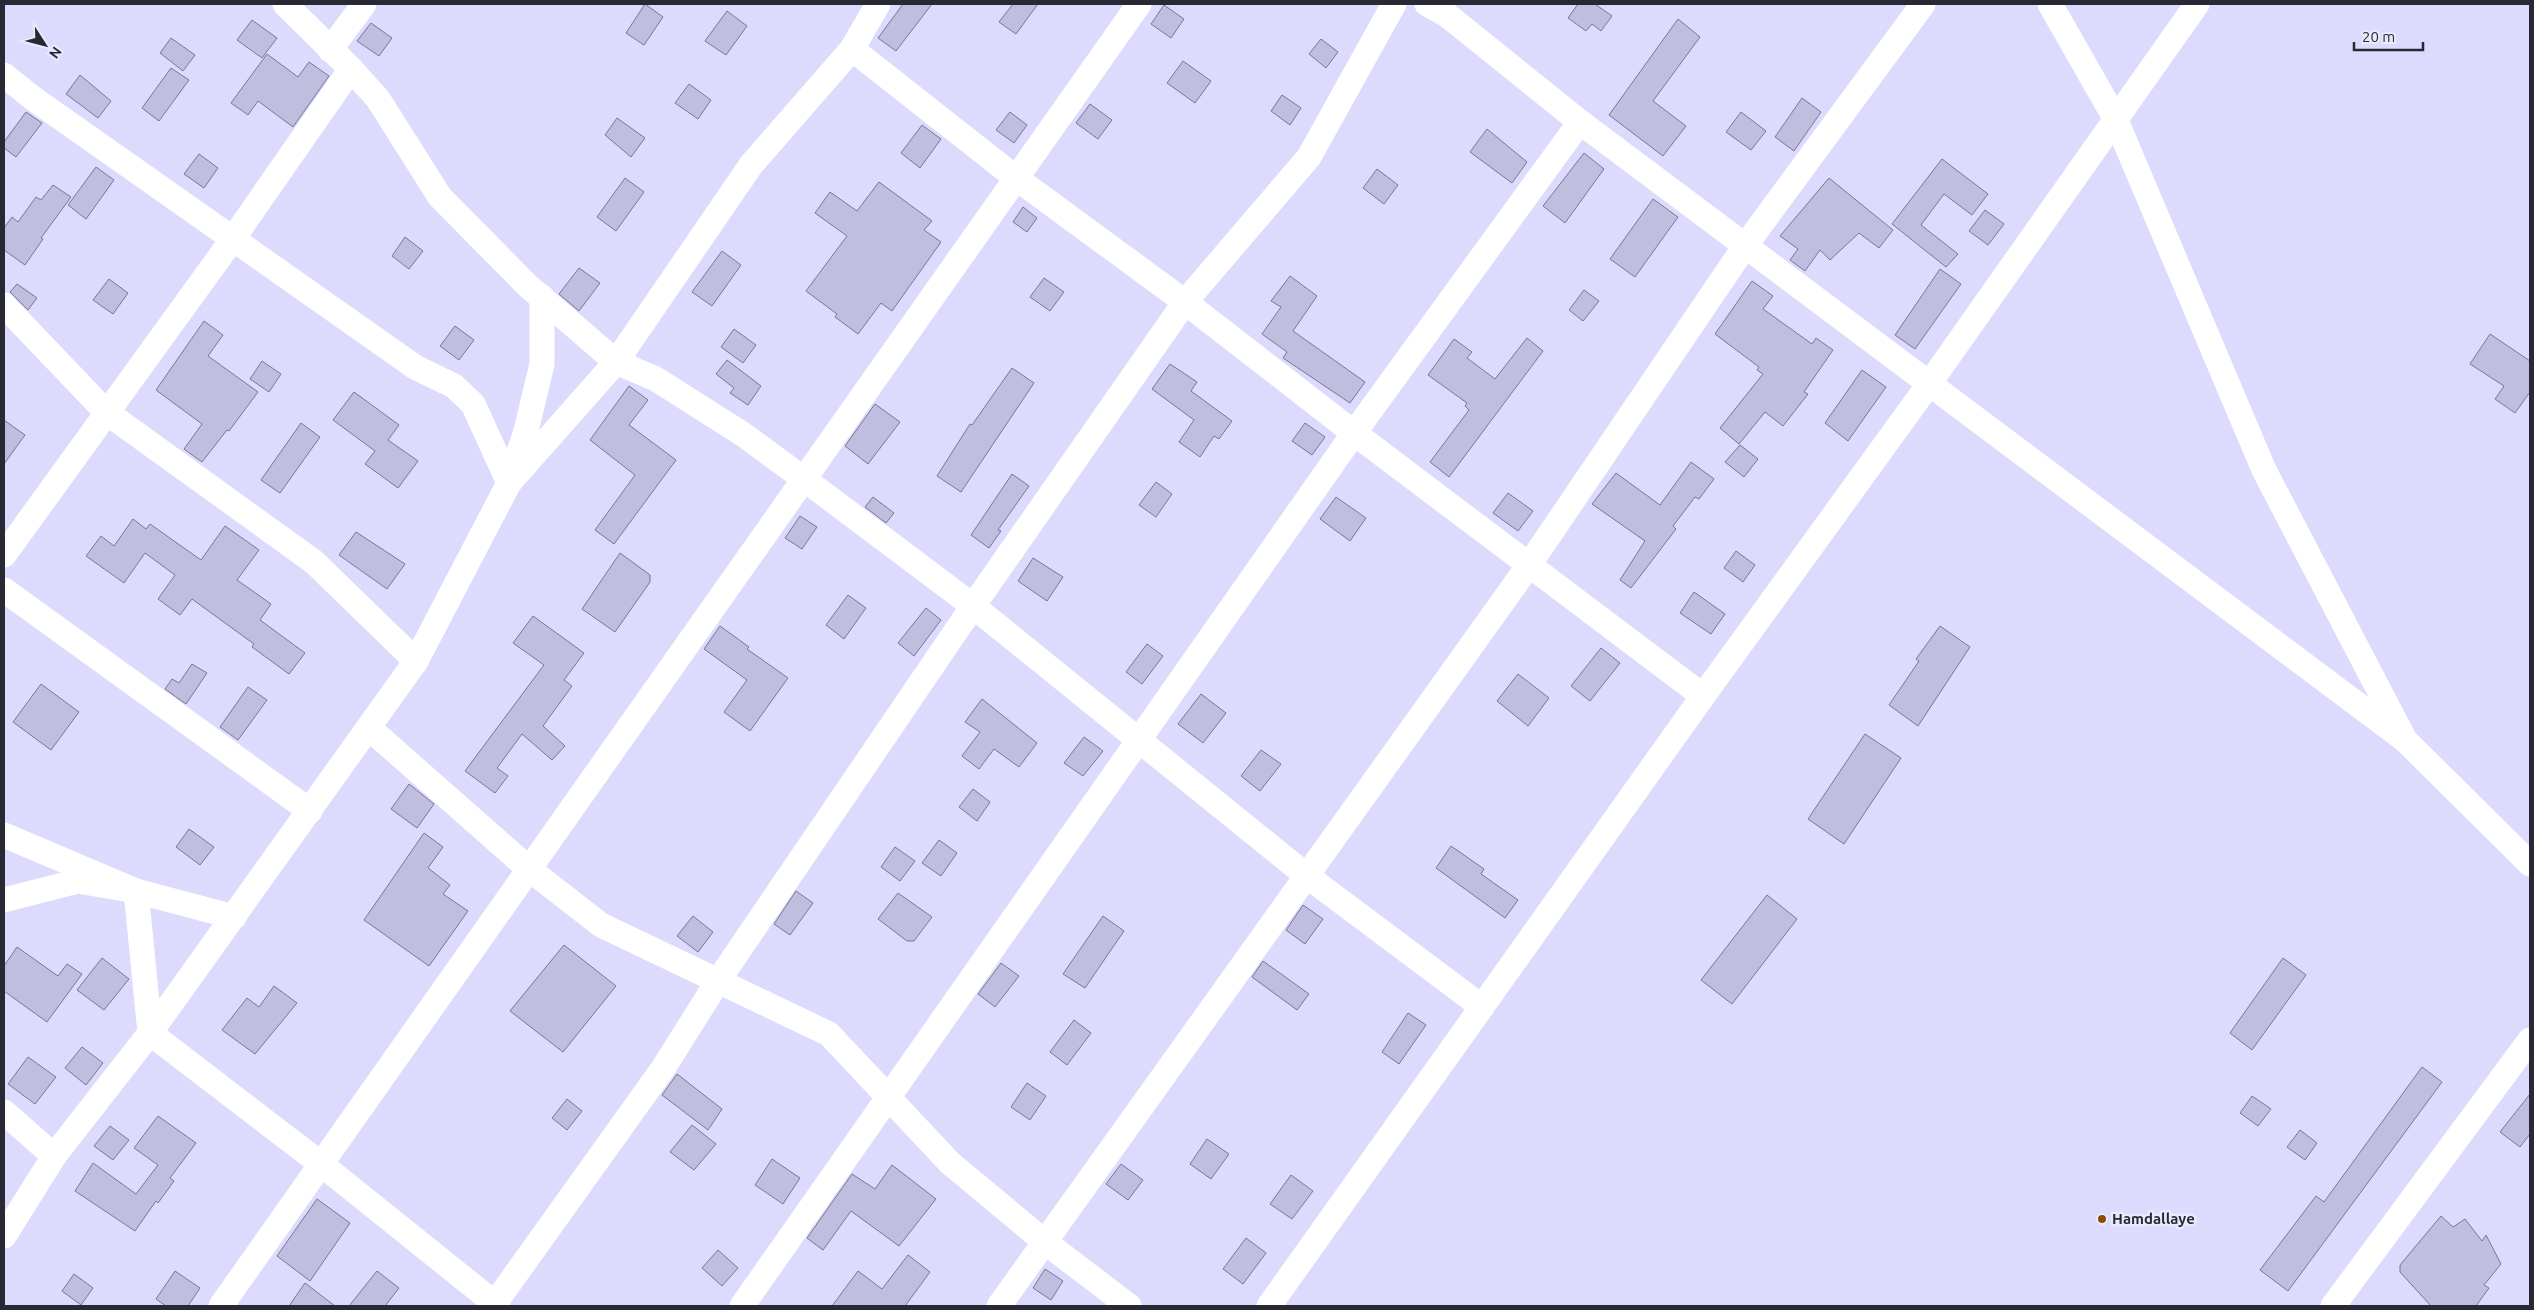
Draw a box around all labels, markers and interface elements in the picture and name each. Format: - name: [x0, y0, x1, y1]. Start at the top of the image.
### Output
- north arrow: [20, 20, 70, 70]
- scale bar: [2354, 20, 2423, 52]
- text: 20 m: [2362, 28, 2395, 45]
- text: N: [46, 44, 65, 62]
- place label: Hamdallaye: [2112, 1210, 2195, 1227]
- marker: Hamdallaye: [2096, 1213, 2108, 1225]

